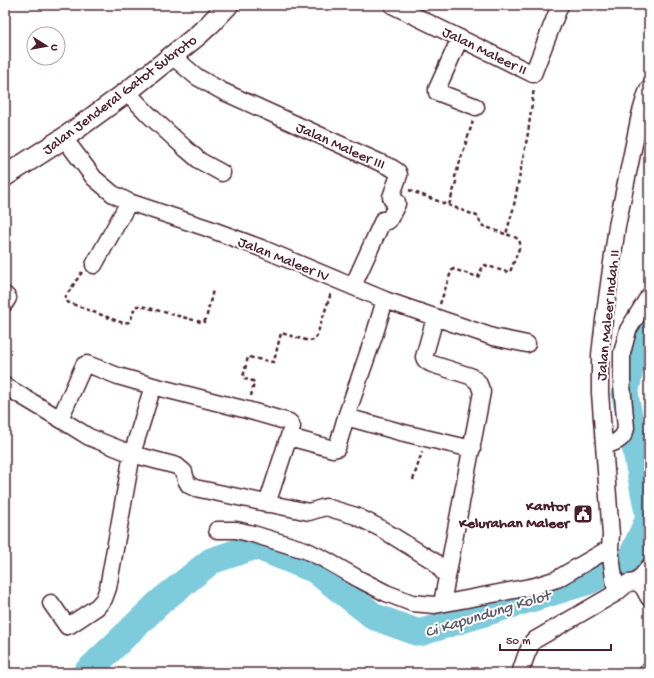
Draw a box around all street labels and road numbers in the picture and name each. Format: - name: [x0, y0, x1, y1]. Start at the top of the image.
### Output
- street label: Jalan Maleer II: [439, 24, 529, 80]
- street label: Jalan Jenderal Gatot Subroto: [39, 31, 201, 160]
- street label: Jalan Maleer III: [293, 119, 388, 175]
- street label: Jalan Maleer IV: [235, 233, 332, 286]
- street label: Jalan Maleer Indah II: [593, 249, 625, 382]

